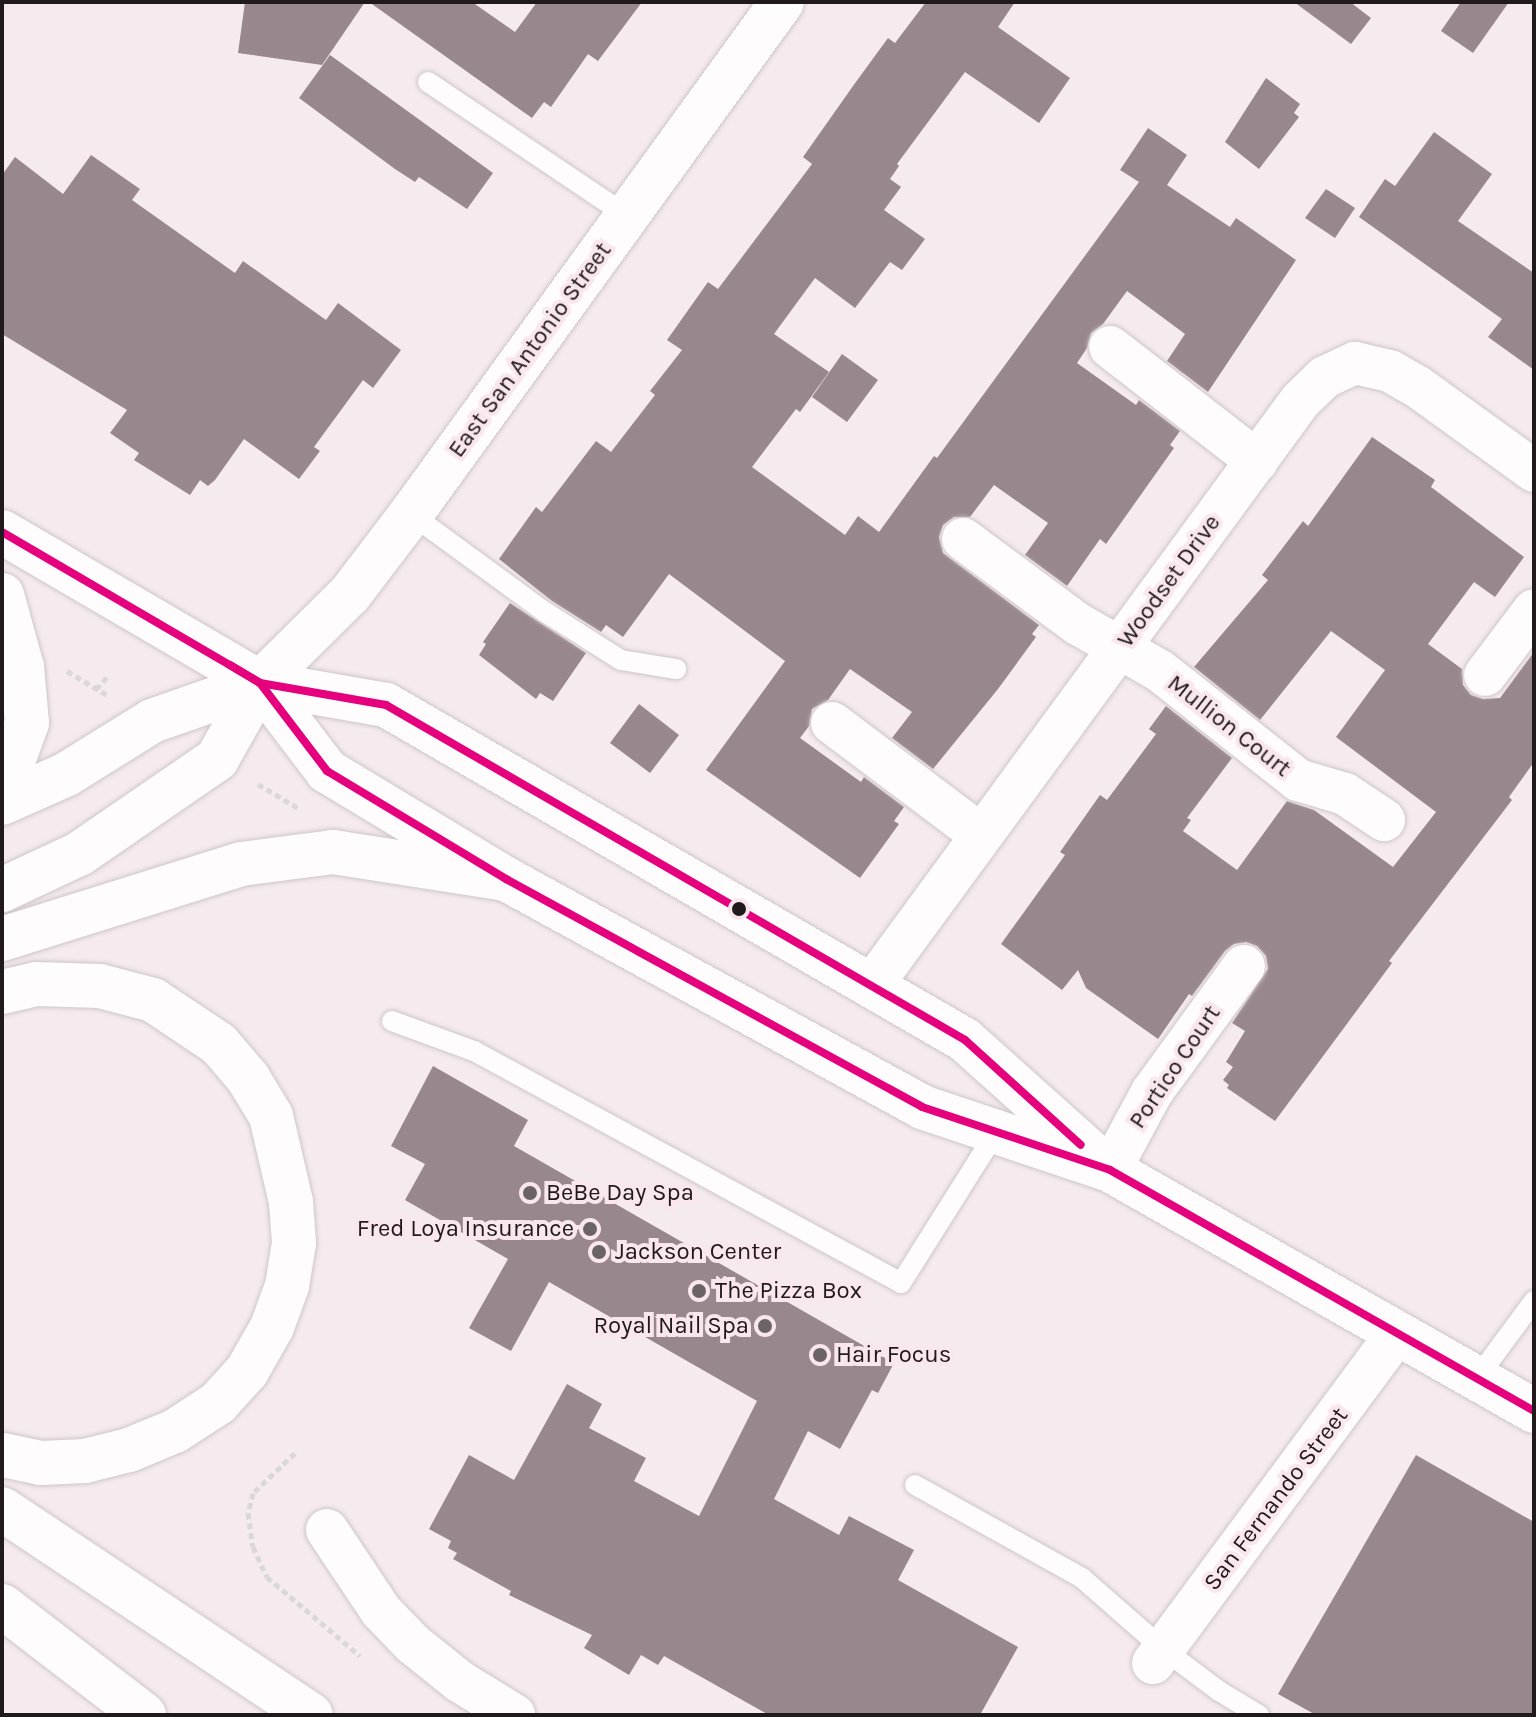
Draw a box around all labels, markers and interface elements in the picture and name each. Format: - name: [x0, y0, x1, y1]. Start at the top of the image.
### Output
- street label: East San Antonio Street: [442, 237, 618, 463]
- street label: Woodset Drive: [1111, 509, 1227, 653]
- street label: Mullion Court: [1162, 669, 1296, 783]
- unlabelled marker: [731, 901, 747, 917]
- street label: Portico Court: [1123, 1000, 1227, 1134]
- place label: BeBe Day Spa: [546, 1179, 694, 1207]
- marker: BeBe Day Spa: [521, 1184, 539, 1202]
- place label: Fred Loya Insurance: [357, 1215, 574, 1243]
- marker: Fred Loya Insurance: [581, 1220, 599, 1238]
- place label: Jackson Center: [615, 1238, 781, 1266]
- marker: Jackson Center: [590, 1243, 608, 1261]
- place label: The Pizza Box: [715, 1277, 862, 1305]
- marker: The Pizza Box: [690, 1282, 708, 1300]
- place label: Royal Nail Spa: [593, 1312, 749, 1340]
- marker: Royal Nail Spa: [756, 1317, 774, 1335]
- place label: Hair Focus: [836, 1341, 951, 1369]
- marker: Hair Focus: [811, 1346, 829, 1364]
- street label: San Fernando Street: [1198, 1402, 1354, 1596]

